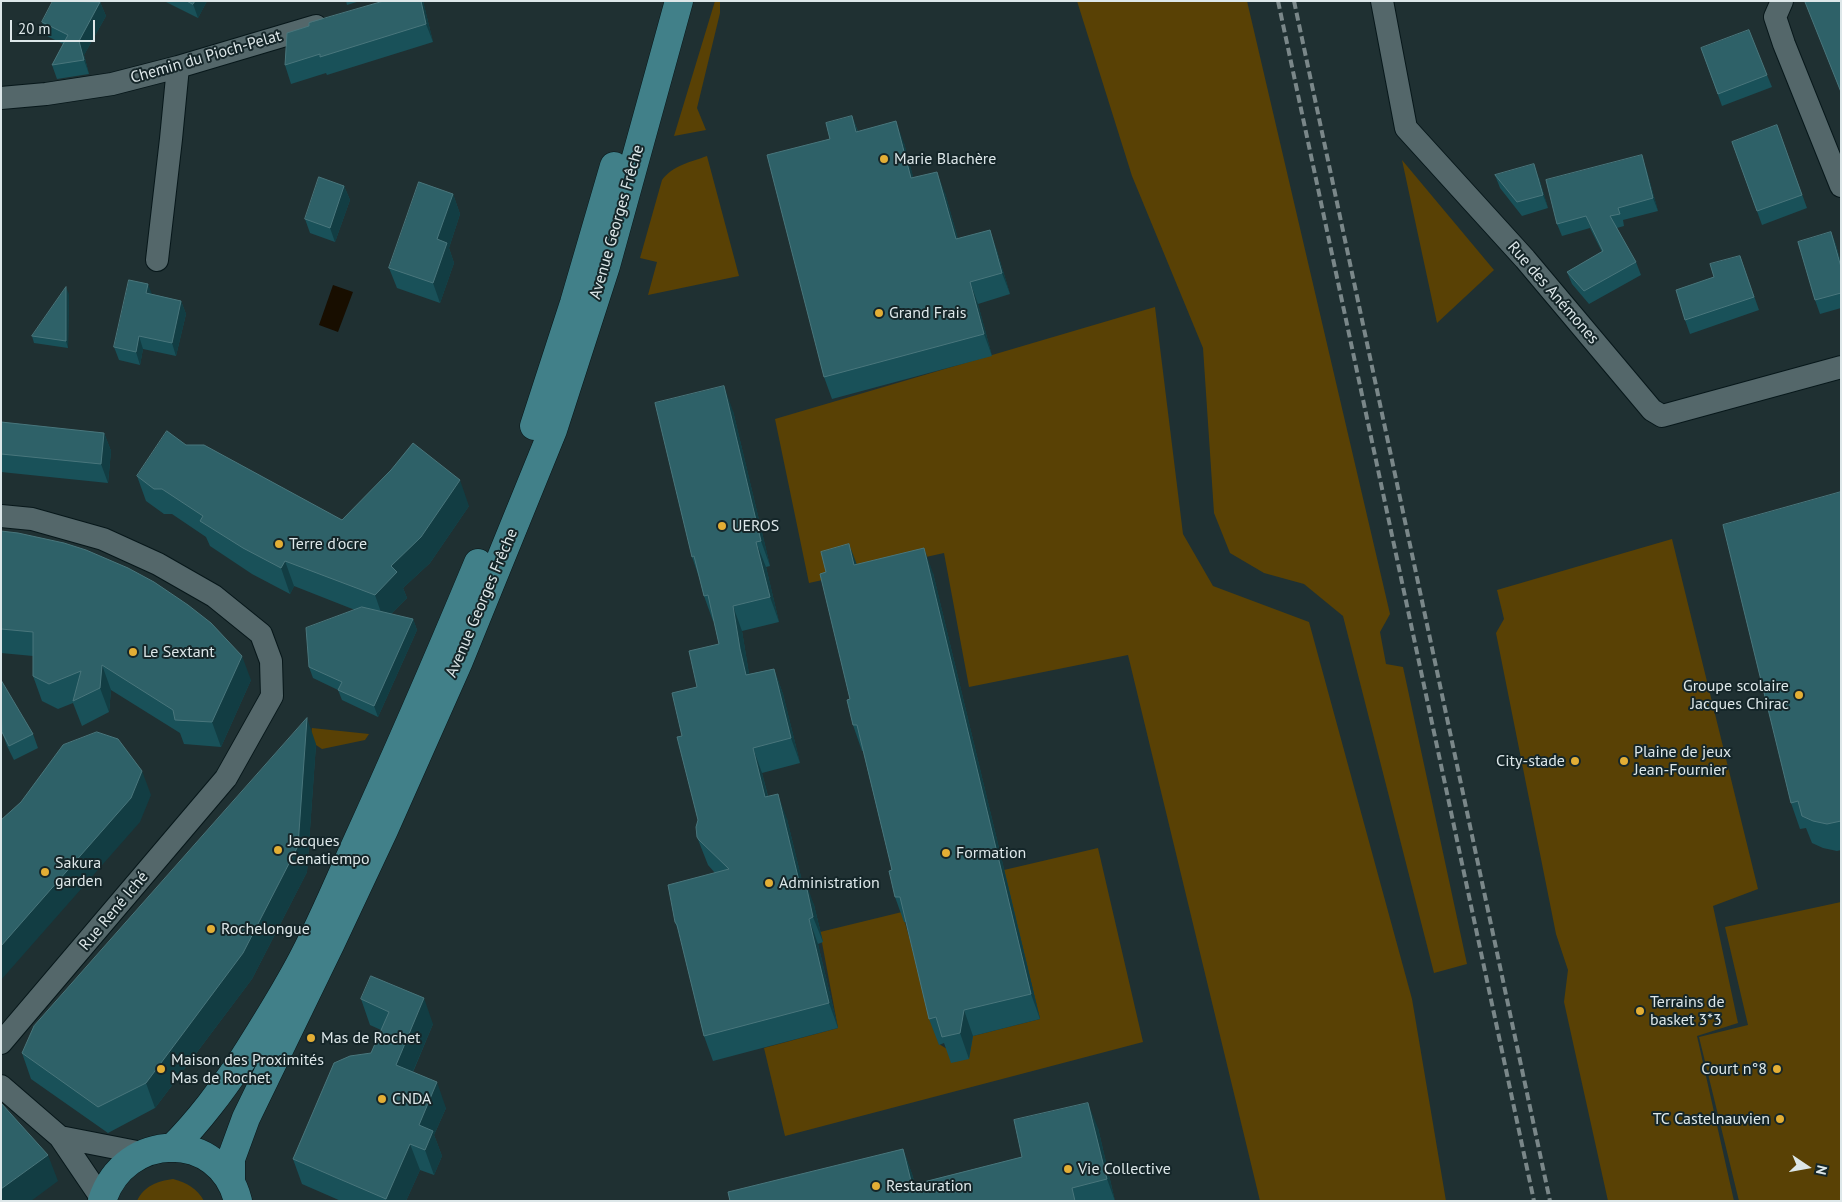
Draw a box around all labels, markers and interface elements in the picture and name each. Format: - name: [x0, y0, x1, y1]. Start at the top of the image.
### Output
- scale bar: [12, 10, 98, 42]
- text: 20 m: [18, 19, 51, 38]
- street label: Chemin du Pioch-Pelat: [128, 26, 284, 88]
- street label: Avenue Georges Frêche: [586, 143, 648, 301]
- place label: Marie Blachère: [894, 149, 996, 169]
- marker: Marie Blachère: [878, 153, 890, 165]
- street label: Rue des Anémones: [1503, 238, 1603, 348]
- place label: Grand Frais: [889, 303, 966, 323]
- marker: Grand Frais: [873, 307, 885, 319]
- place label: UEROS: [732, 516, 779, 536]
- marker: UEROS: [716, 520, 728, 532]
- street label: Avenue Georges Frêche: [442, 526, 522, 680]
- place label: Terre d'ocre: [289, 534, 367, 554]
- marker: Terre d'ocre: [273, 538, 285, 550]
- place label: Le Sextant: [143, 642, 215, 662]
- marker: Le Sextant: [127, 646, 139, 658]
- place label: Groupe scolaire Jacques Chirac: [1683, 676, 1789, 714]
- marker: Groupe scolaire Jacques Chirac: [1793, 689, 1805, 701]
- place label: Plaine de jeux Jean-Fournier: [1634, 742, 1731, 780]
- place label: City-stade: [1496, 751, 1565, 771]
- marker: City-stade: [1569, 755, 1581, 767]
- marker: Plaine de jeux Jean-Fournier: [1618, 755, 1630, 767]
- place label: Jacques Cenatiempo: [288, 831, 369, 869]
- place label: Formation: [956, 843, 1026, 863]
- marker: Jacques Cenatiempo: [272, 844, 284, 856]
- marker: Formation: [940, 847, 952, 859]
- place label: Sakura garden: [55, 853, 102, 891]
- marker: Sakura garden: [39, 866, 51, 878]
- street label: Rue René Iché: [75, 868, 153, 954]
- place label: Administration: [779, 873, 880, 893]
- marker: Administration: [763, 877, 775, 889]
- place label: Rochelongue: [221, 919, 310, 939]
- marker: Rochelongue: [205, 923, 217, 935]
- place label: Terrains de basket 3*3: [1650, 992, 1725, 1030]
- marker: Terrains de basket 3*3: [1634, 1005, 1646, 1017]
- place label: Mas de Rochet: [321, 1028, 420, 1048]
- marker: Mas de Rochet: [305, 1032, 317, 1044]
- place label: Maison des Proximités Mas de Rochet: [171, 1050, 324, 1088]
- place label: Court n°8: [1701, 1059, 1767, 1079]
- marker: Maison des Proximités Mas de Rochet: [155, 1063, 167, 1075]
- marker: Court n°8: [1771, 1063, 1783, 1075]
- place label: CNDA: [392, 1089, 431, 1109]
- marker: CNDA: [376, 1093, 388, 1105]
- place label: TC Castelnauvien: [1653, 1109, 1770, 1129]
- marker: TC Castelnauvien: [1774, 1113, 1786, 1125]
- north arrow: [1782, 1142, 1832, 1192]
- place label: Vie Collective: [1078, 1159, 1171, 1179]
- marker: Vie Collective: [1062, 1163, 1074, 1175]
- text: N: [1812, 1164, 1831, 1176]
- place label: Restauration: [886, 1176, 972, 1196]
- marker: Restauration: [870, 1180, 882, 1192]

